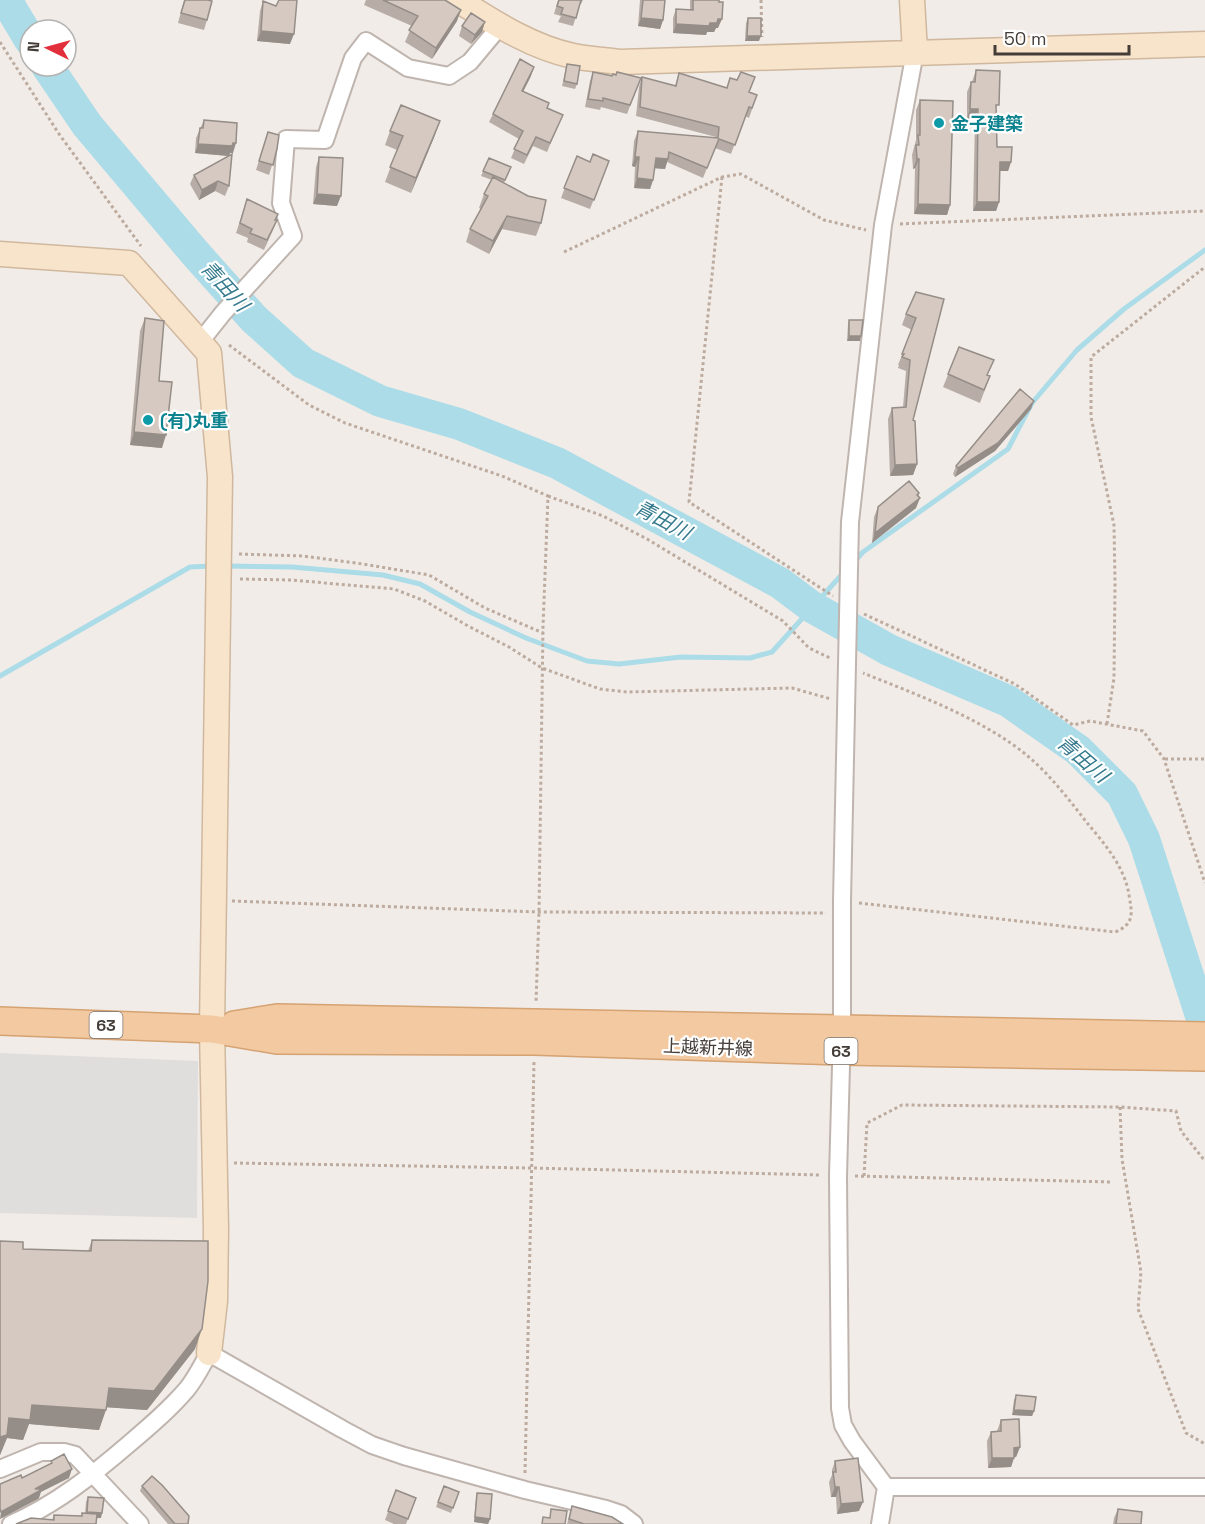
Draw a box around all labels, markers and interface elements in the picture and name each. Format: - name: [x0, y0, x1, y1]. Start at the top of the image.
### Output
- north arrow: [18, 18, 78, 78]
- scale bar: [995, 18, 1128, 56]
- text: 50 m: [1004, 27, 1046, 50]
- text: N: [23, 40, 44, 53]
- place label: 金子建築: [951, 112, 1023, 135]
- marker: 金子建築: [932, 116, 946, 130]
- water label: 青田川: [195, 255, 256, 318]
- place label: (有)丸重: [160, 409, 228, 432]
- marker: (有)丸重: [141, 413, 155, 427]
- water label: 青田川: [630, 494, 697, 547]
- water label: 青田川: [1052, 730, 1116, 790]
- road number: 63: [90, 1012, 122, 1038]
- street label: 上越新井線: [663, 1034, 753, 1060]
- road number: 63: [824, 1038, 858, 1064]

